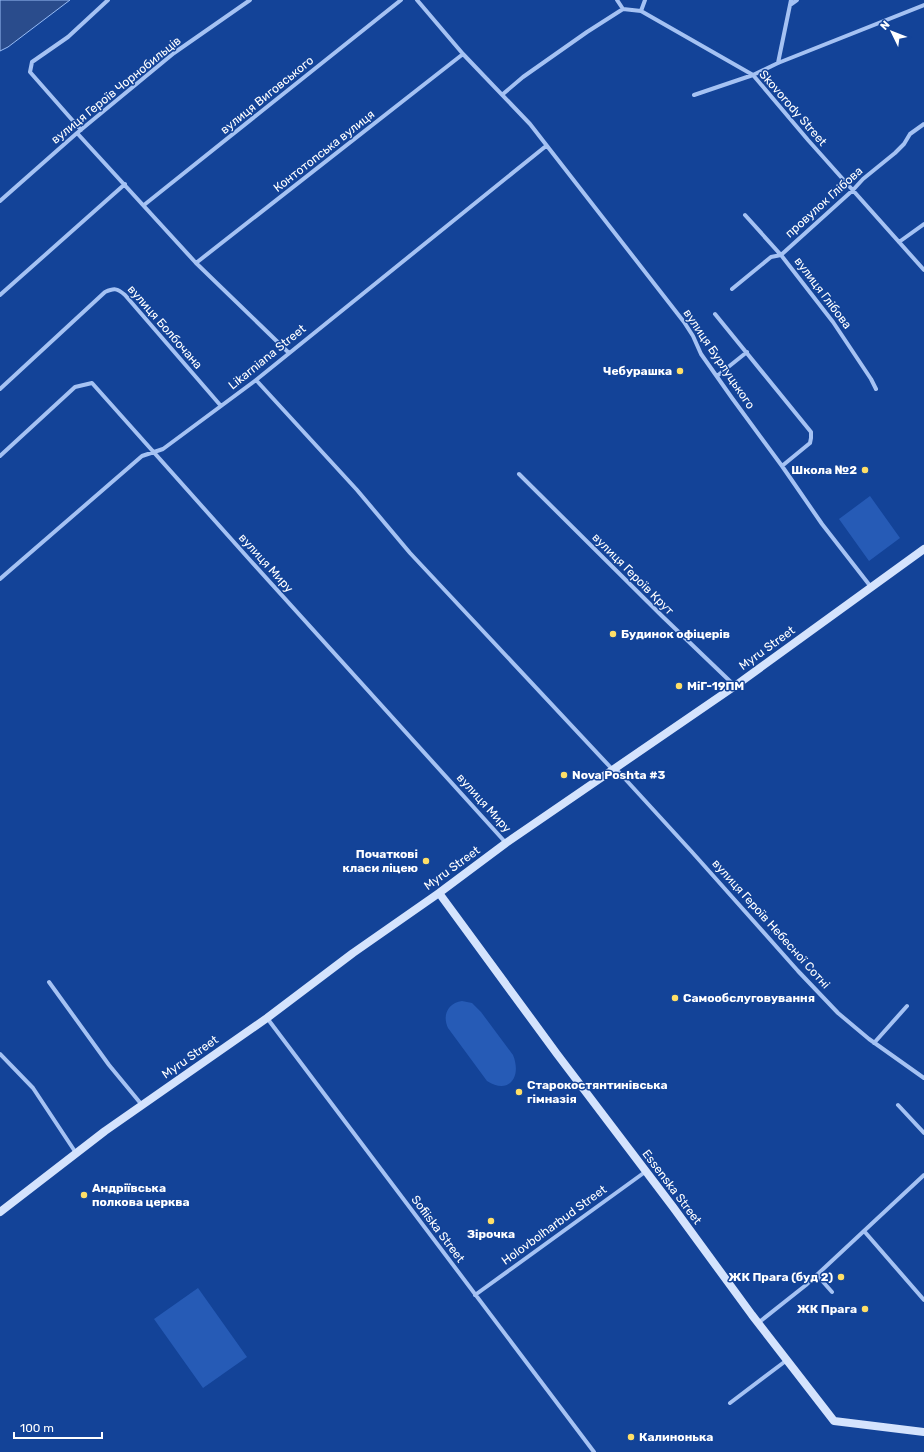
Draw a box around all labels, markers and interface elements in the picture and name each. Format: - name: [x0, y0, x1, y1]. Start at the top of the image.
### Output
- north arrow: [872, 12, 912, 52]
- text: N: [878, 18, 893, 33]
- street label: вулиця Героїв Чорнобильців: [48, 33, 184, 147]
- street label: вулиця Виговського: [218, 53, 316, 137]
- street label: Skovorody Street: [756, 67, 830, 149]
- street label: Контотопська вулиця: [271, 107, 377, 195]
- street label: провулок Глібова: [782, 164, 866, 240]
- street label: вулиця Глібова: [792, 254, 854, 332]
- street label: вулиця Болбочана: [125, 282, 205, 372]
- street label: вулиця Бурлуцького: [680, 306, 758, 412]
- street label: Likarniana Street: [226, 321, 309, 392]
- place label: Чебурашка: [603, 364, 672, 378]
- marker: Чебурашка: [675, 366, 685, 376]
- place label: Школа №2: [791, 463, 857, 477]
- marker: Школа №2: [860, 465, 870, 475]
- street label: вулиця Героїв Крут: [589, 530, 677, 618]
- street label: вулиця Миру: [236, 531, 296, 596]
- street label: Myru Street: [736, 623, 798, 673]
- place label: Будинок офіцерів: [621, 627, 730, 641]
- marker: Будинок офіцерів: [608, 629, 618, 639]
- place label: МіГ-19ПМ: [687, 679, 744, 693]
- marker: МіГ-19ПМ: [674, 681, 684, 691]
- place label: Nova Poshta #3: [572, 768, 665, 782]
- marker: Nova Poshta #3: [559, 770, 569, 780]
- street label: вулиця Миру: [454, 771, 514, 836]
- street label: Myru Street: [421, 843, 483, 893]
- place label: Початкові класи ліцею: [342, 847, 418, 875]
- marker: Початкові класи ліцею: [421, 856, 431, 866]
- street label: вулиця Героїв Небесної Сотні: [709, 856, 833, 992]
- place label: Самообслуговування: [683, 991, 815, 1005]
- marker: Самообслуговування: [670, 993, 680, 1003]
- street label: Myru Street: [159, 1032, 221, 1082]
- place label: Старокостянтинівська гімназія: [527, 1078, 668, 1106]
- marker: Старокостянтинівська гімназія: [514, 1087, 524, 1097]
- street label: Essenska Street: [639, 1147, 705, 1227]
- place label: Андріївська полкова церква: [92, 1181, 190, 1209]
- street label: Holovbolharbud Street: [499, 1182, 609, 1268]
- marker: Андріївська полкова церква: [79, 1190, 89, 1200]
- street label: Sofiiska Street: [408, 1193, 468, 1265]
- marker: Зірочка: [486, 1216, 496, 1226]
- place label: Зірочка: [467, 1227, 515, 1241]
- place label: ЖК Прага (буд 2): [729, 1270, 833, 1284]
- marker: ЖК Прага (буд 2): [836, 1272, 846, 1282]
- place label: ЖК Прага: [797, 1302, 857, 1316]
- marker: ЖК Прага: [860, 1304, 870, 1314]
- scale bar: [14, 1414, 102, 1440]
- text: 100 m: [20, 1421, 54, 1435]
- place label: Калинонька: [639, 1430, 713, 1444]
- marker: Калинонька: [626, 1432, 636, 1442]

